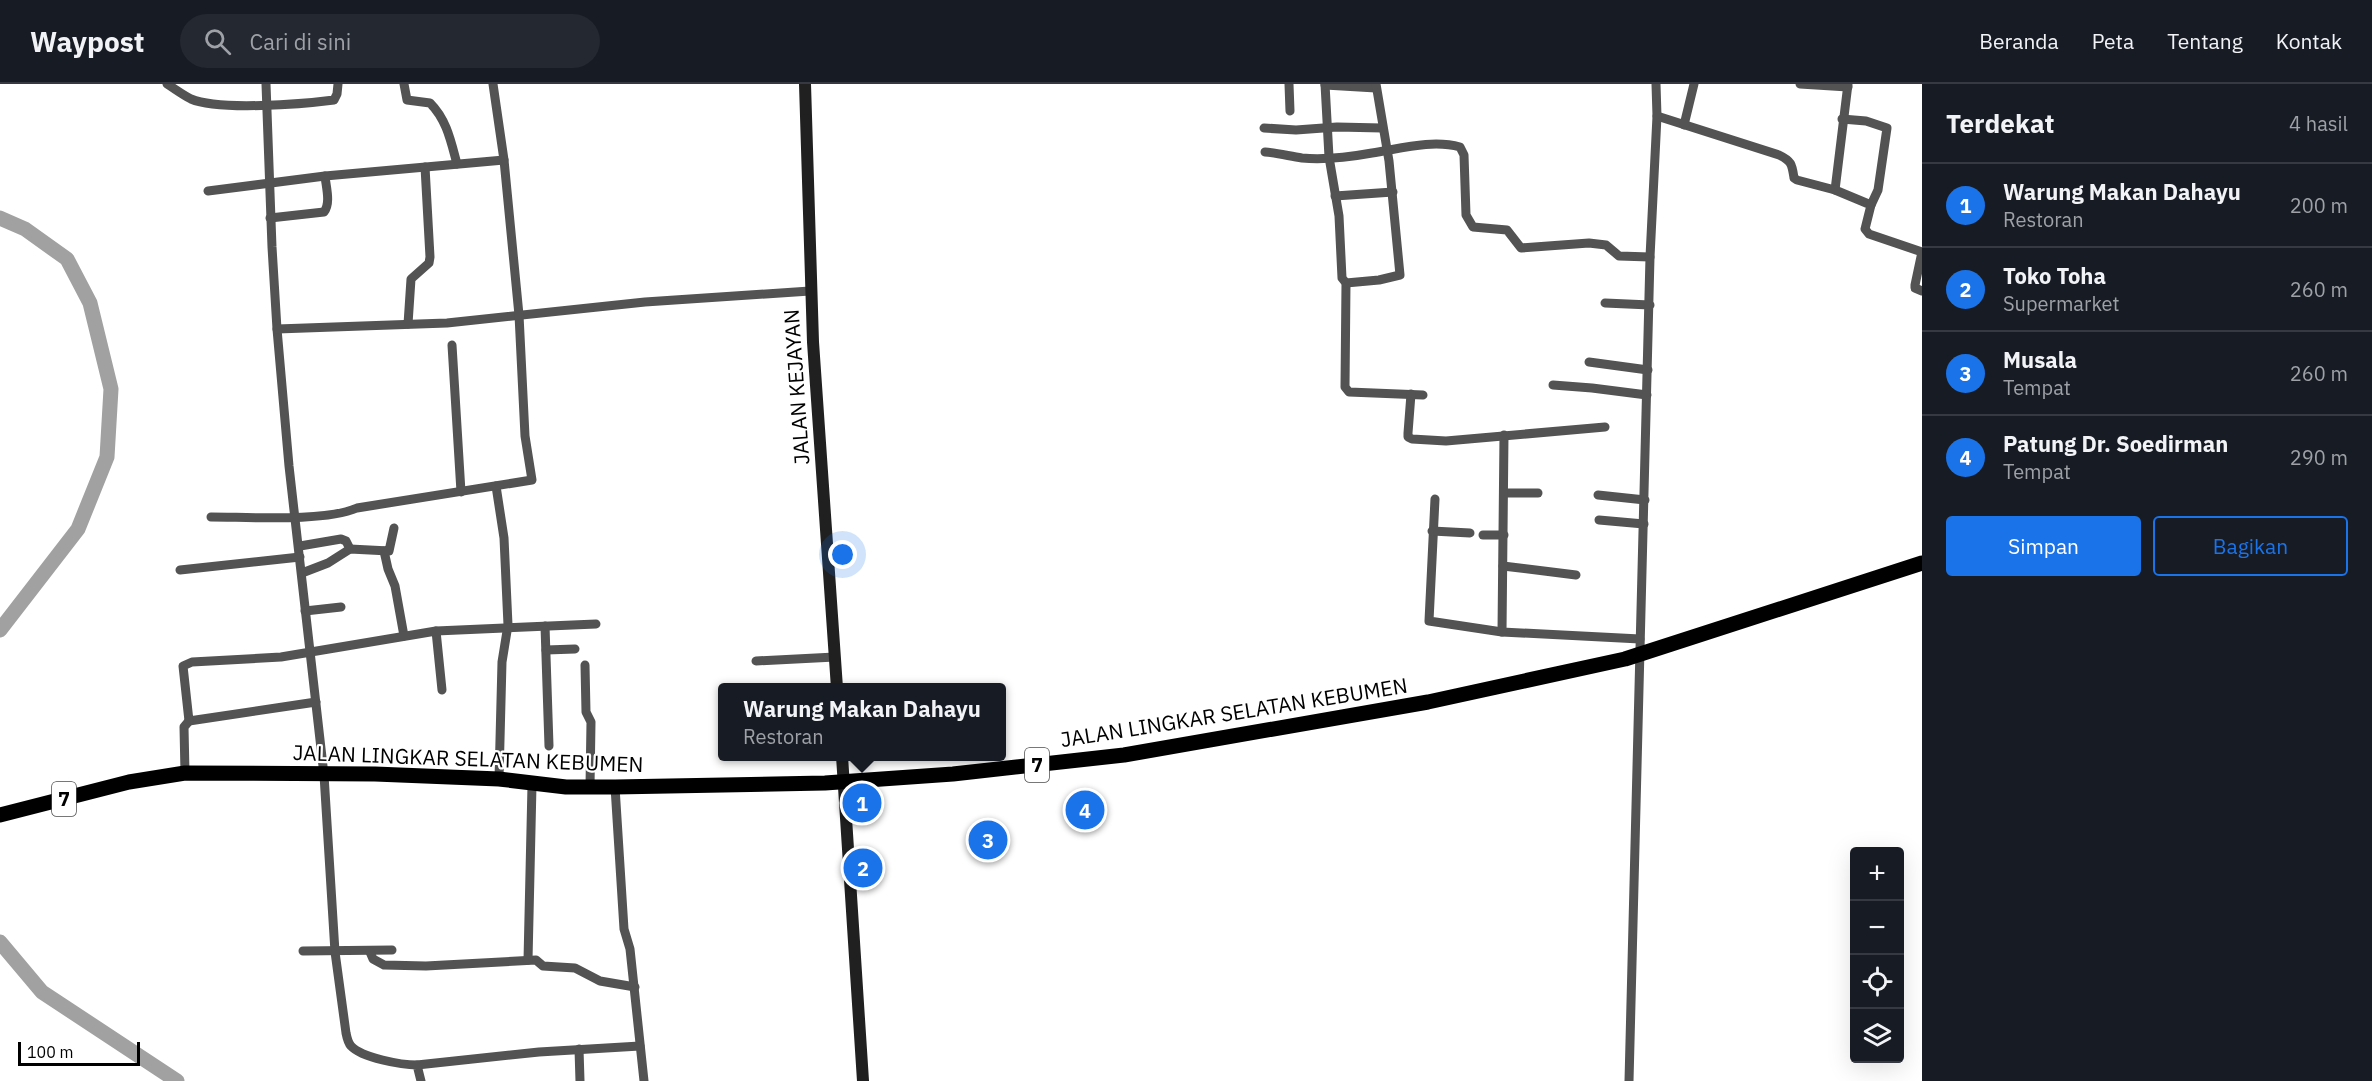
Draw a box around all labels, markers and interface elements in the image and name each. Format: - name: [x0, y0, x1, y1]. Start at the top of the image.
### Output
- search box: [180, 14, 600, 68]
- text: Waypost: [30, 23, 144, 60]
- icon: search: [201, 25, 234, 58]
- text: Cari di sini: [249, 27, 351, 56]
- text: Beranda: [1979, 27, 2059, 55]
- text: Peta: [2092, 27, 2134, 55]
- text: Tentang: [2167, 27, 2243, 55]
- text: Kontak: [2276, 27, 2342, 55]
- text: Terdekat: [1946, 106, 2055, 140]
- text: 4 hasil: [2289, 110, 2348, 137]
- text: Warung Makan Dahayu: [2003, 177, 2241, 206]
- text: 1: [1960, 192, 1972, 219]
- text: 200 m: [2290, 192, 2348, 219]
- text: Restoran: [2003, 206, 2084, 233]
- text: Toko Toha: [2003, 261, 2106, 290]
- text: 2: [1960, 276, 1972, 303]
- text: 260 m: [2290, 276, 2348, 303]
- text: Supermarket: [2003, 290, 2120, 317]
- street label: JALAN KEJAYAN: [777, 308, 815, 466]
- text: Musala: [2003, 345, 2077, 374]
- text: 3: [1960, 360, 1972, 387]
- text: 260 m: [2290, 360, 2348, 387]
- text: Tempat: [2003, 374, 2071, 401]
- text: Patung Dr. Soedirman: [2003, 429, 2228, 458]
- text: 4: [1960, 444, 1972, 471]
- text: 290 m: [2290, 444, 2348, 471]
- text: Tempat: [2003, 458, 2071, 485]
- button: Simpan: [1946, 516, 2141, 576]
- button: Bagikan: [2153, 516, 2348, 576]
- your location: [828, 540, 857, 569]
- street label: JALAN LINGKAR SELATAN KEBUMEN: [1058, 671, 1409, 753]
- popup: [718, 683, 1006, 761]
- text: Warung Makan Dahayu: [743, 694, 981, 723]
- text: Restoran: [743, 723, 824, 750]
- street label: JALAN LINGKAR SELATAN KEBUMEN: [292, 738, 644, 778]
- road number: 7: [1025, 748, 1049, 782]
- pin: 1: [842, 780, 882, 826]
- road number: 7: [52, 782, 76, 816]
- pin: 4: [1066, 788, 1104, 832]
- pin: 3: [968, 818, 1008, 862]
- pin: 2: [844, 846, 882, 890]
- map controls: [1850, 847, 1904, 1063]
- button: +: [1850, 847, 1904, 901]
- button: −: [1850, 901, 1904, 955]
- button: locate: [1850, 955, 1904, 1009]
- button: layers: [1850, 1009, 1904, 1063]
- scale bar: [18, 1039, 140, 1066]
- text: 100 m: [27, 1042, 74, 1062]

